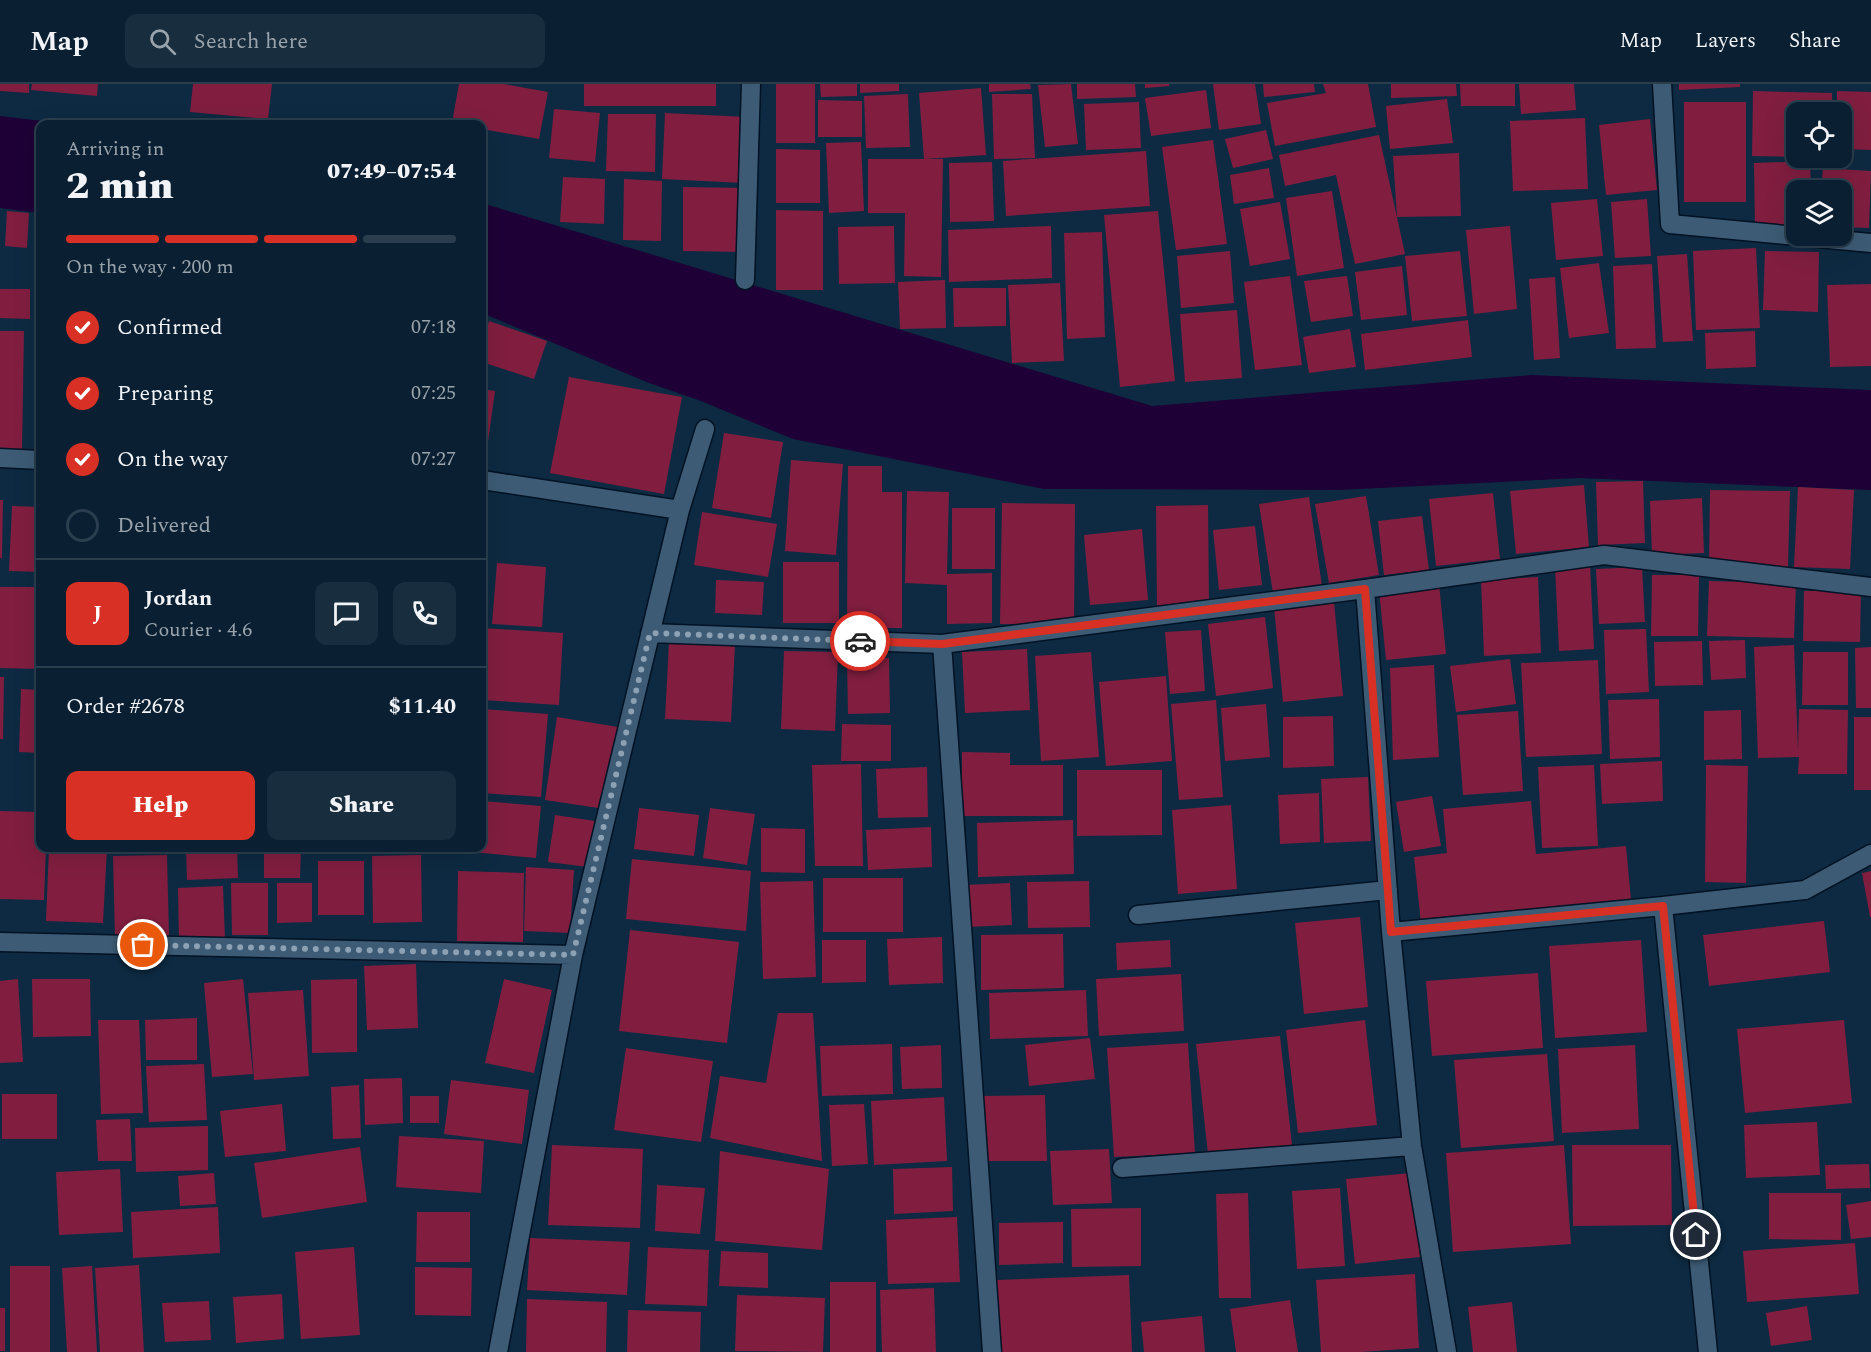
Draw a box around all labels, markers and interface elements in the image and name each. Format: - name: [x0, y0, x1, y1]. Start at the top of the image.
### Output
- search box: [125, 14, 545, 68]
- text: Map: [30, 20, 89, 63]
- icon: search: [146, 25, 179, 58]
- text: Search here: [194, 25, 308, 58]
- text: Map: [1620, 25, 1662, 57]
- text: Layers: [1695, 25, 1756, 57]
- text: Share: [1789, 25, 1841, 57]
- map controls: [1786, 102, 1852, 246]
- button: locate: [1786, 102, 1852, 168]
- text: Arriving in: [66, 134, 164, 164]
- text: 07:49–07:54: [327, 155, 456, 188]
- text: 2 min: [66, 157, 174, 216]
- button: layers: [1786, 180, 1852, 246]
- text: On the way · 200 m: [66, 252, 234, 282]
- icon: check: [66, 311, 99, 344]
- text: Confirmed: [117, 311, 223, 344]
- text: 07:18: [411, 312, 456, 342]
- icon: check: [66, 377, 99, 410]
- text: Preparing: [117, 377, 214, 410]
- text: 07:25: [411, 378, 456, 408]
- icon: check: [66, 443, 99, 476]
- text: On the way: [117, 443, 228, 476]
- text: 07:27: [411, 444, 456, 474]
- text: Delivered: [117, 509, 211, 542]
- text: Jordan: [144, 582, 212, 615]
- button: chat: [315, 582, 378, 645]
- button: phone: [393, 582, 456, 645]
- text: J: [93, 597, 102, 630]
- courier: [830, 611, 890, 671]
- text: Courier · 4.6: [144, 615, 252, 645]
- icon: car: [844, 625, 877, 658]
- text: Order #2678: [66, 690, 185, 723]
- text: $11.40: [388, 690, 456, 723]
- button: Help: [66, 771, 255, 840]
- button: Share: [267, 771, 456, 840]
- pin: [117, 919, 168, 970]
- icon: bag: [126, 928, 159, 961]
- pin: [1670, 1209, 1721, 1260]
- icon: home: [1679, 1218, 1712, 1251]

